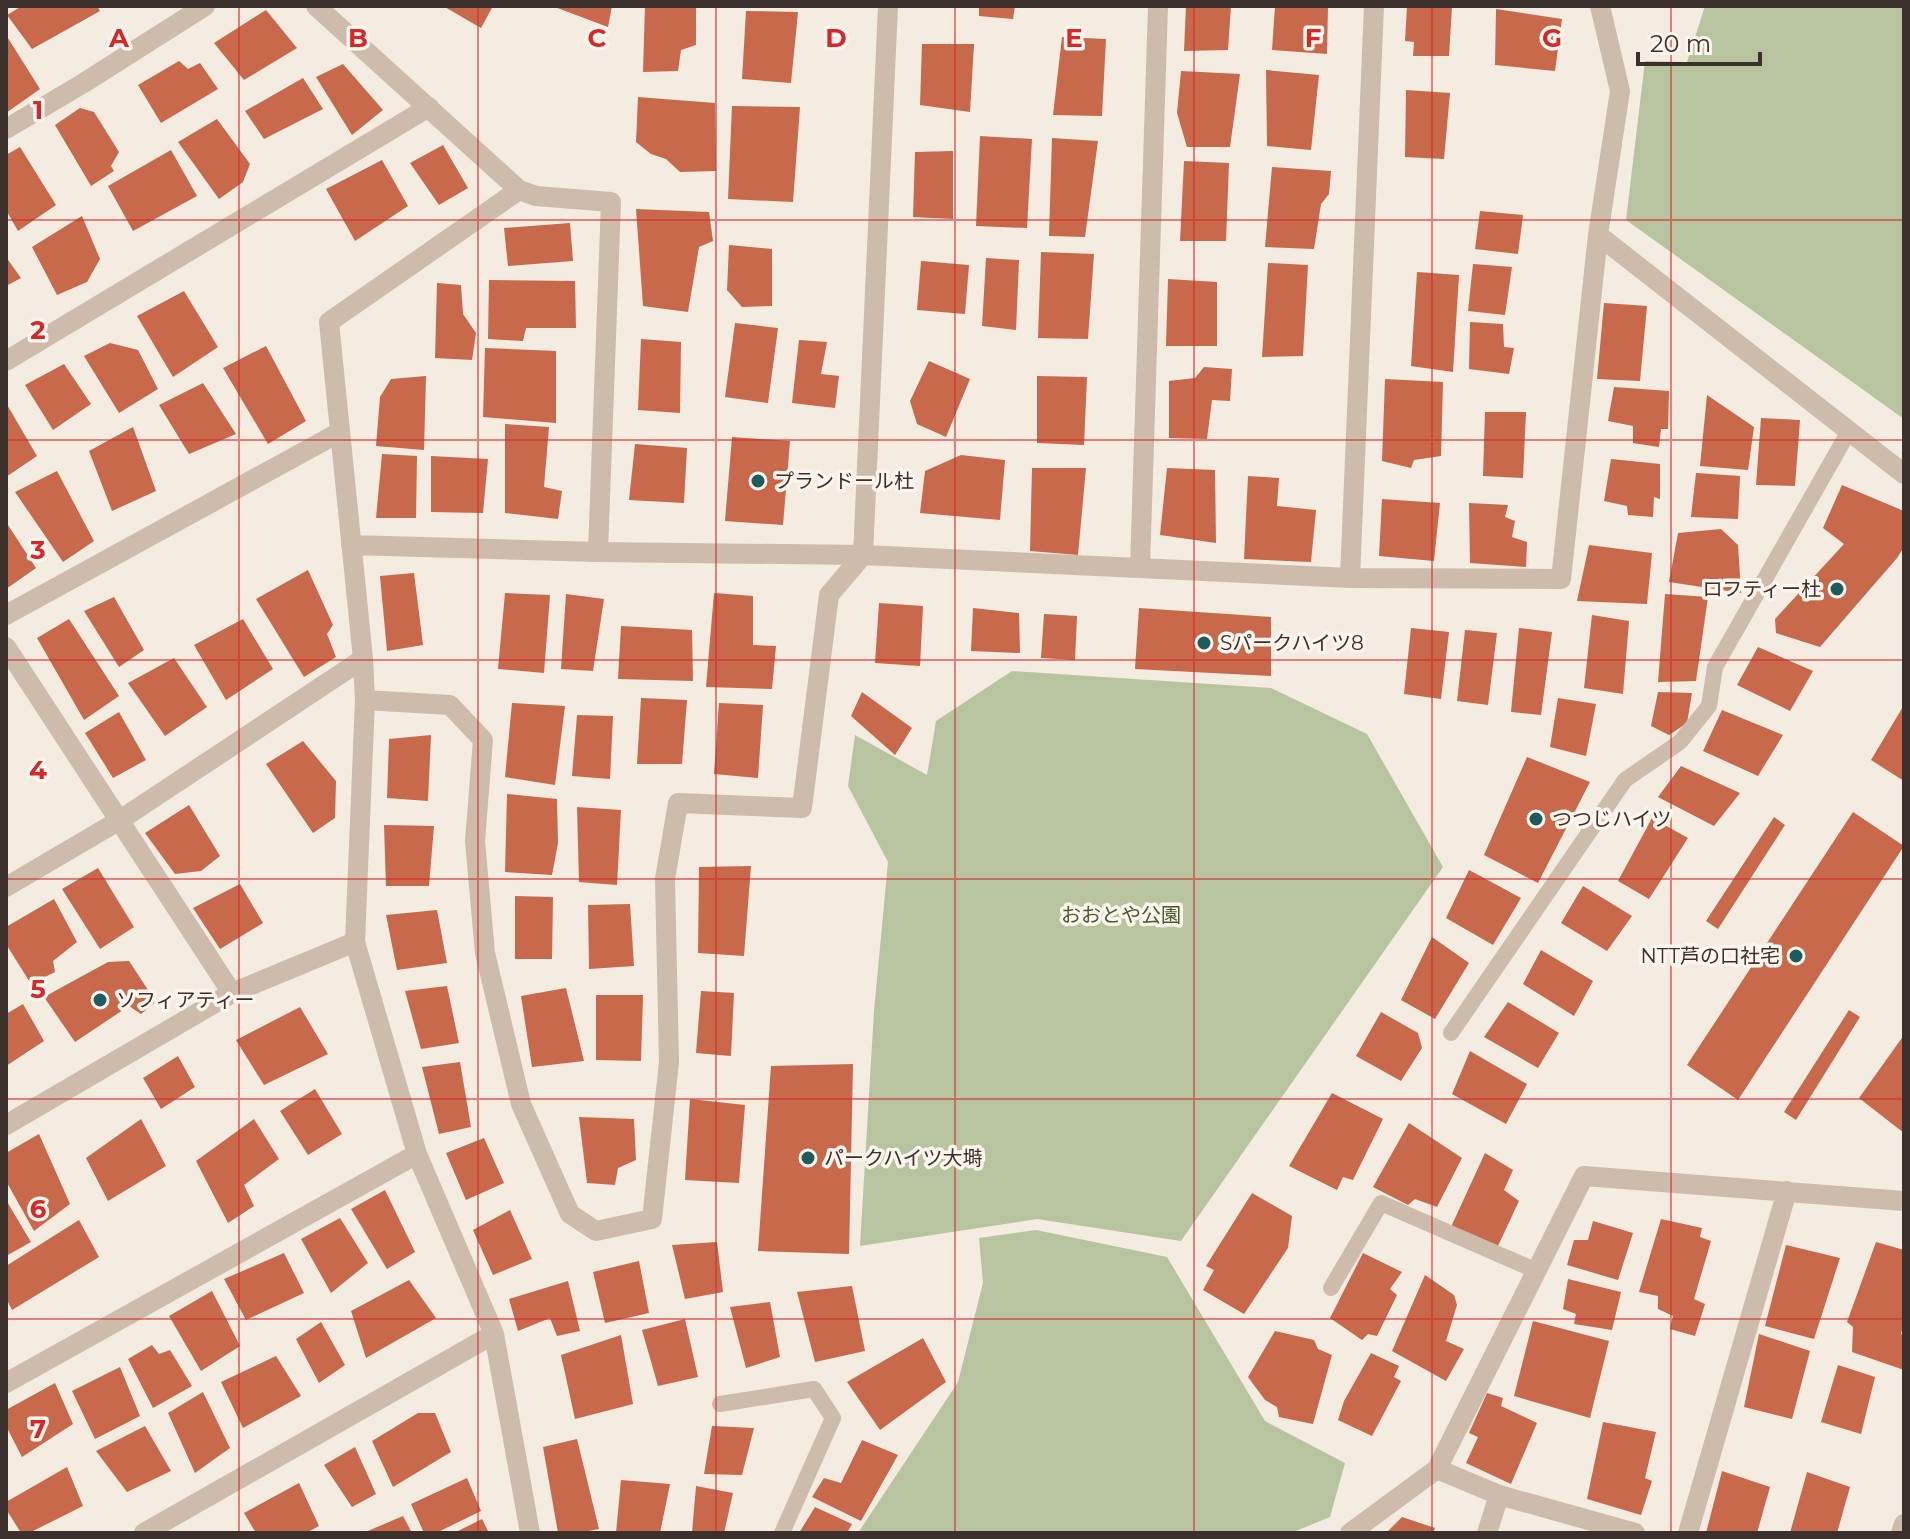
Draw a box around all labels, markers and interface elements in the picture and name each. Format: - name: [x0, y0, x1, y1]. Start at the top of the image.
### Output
- scale bar: [1638, 16, 1760, 66]
- text: A: [108, 22, 130, 54]
- text: B: [348, 22, 368, 54]
- text: C: [588, 22, 607, 54]
- text: D: [825, 22, 847, 54]
- text: E: [1065, 22, 1083, 54]
- text: F: [1305, 22, 1321, 54]
- text: G: [1542, 22, 1562, 54]
- text: 20 m: [1650, 29, 1711, 58]
- text: 1: [33, 94, 43, 126]
- text: 2: [30, 314, 46, 346]
- place label: プランドール杜: [774, 469, 914, 493]
- marker: プランドール杜: [749, 472, 767, 490]
- text: 3: [29, 534, 46, 566]
- place label: ロフティー杜: [1702, 577, 1821, 601]
- marker: ロフティー杜: [1828, 580, 1846, 598]
- place label: Sパークハイツ8: [1220, 631, 1364, 655]
- marker: Sパークハイツ8: [1195, 634, 1213, 652]
- text: 4: [29, 754, 47, 786]
- place label: つつじハイツ: [1552, 807, 1672, 831]
- marker: つつじハイツ: [1527, 810, 1545, 828]
- park label: おおとや公園: [1061, 903, 1181, 927]
- place label: NTT芦の口社宅: [1641, 944, 1780, 968]
- marker: NTT芦の口社宅: [1787, 947, 1805, 965]
- text: 5: [30, 973, 46, 1005]
- place label: ソフィアティー: [116, 988, 254, 1012]
- marker: ソフィアティー: [91, 991, 109, 1009]
- place label: パークハイツ大塒: [824, 1146, 983, 1170]
- marker: パークハイツ大塒: [799, 1149, 817, 1167]
- text: 6: [30, 1193, 47, 1225]
- text: 7: [30, 1413, 46, 1445]

